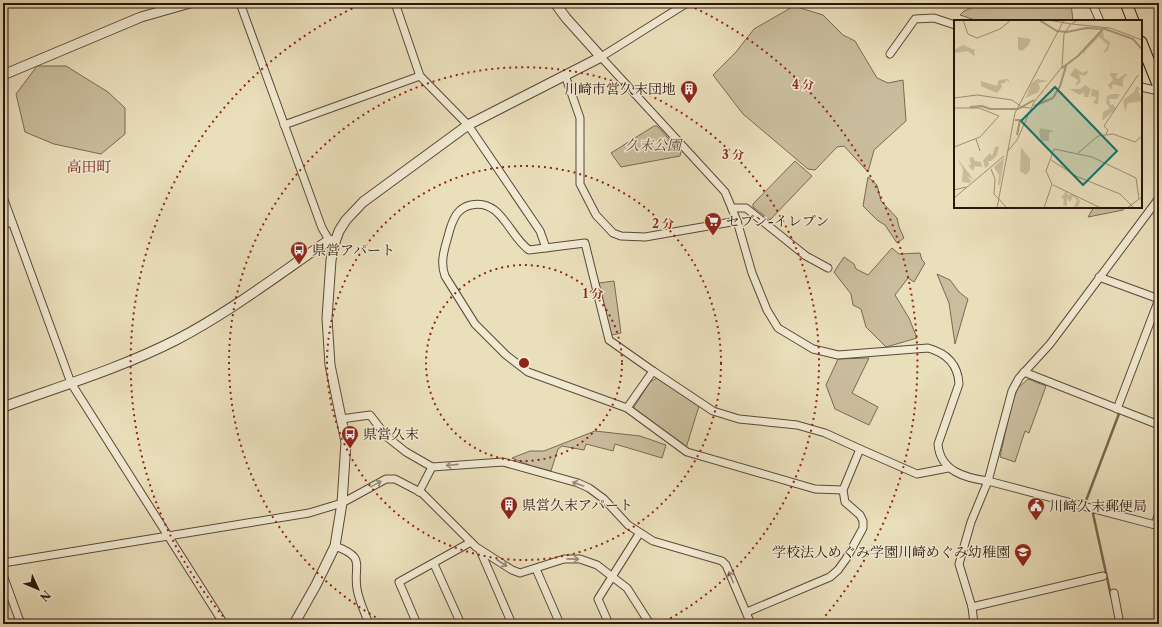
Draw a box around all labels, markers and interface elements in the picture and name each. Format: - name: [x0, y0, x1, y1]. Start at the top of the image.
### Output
- inset map: [954, 20, 1142, 208]
- text: 4 分: [792, 77, 814, 92]
- building icon: 川崎市営久末団地: [679, 79, 699, 104]
- place label: 川崎市営久末団地: [564, 80, 676, 98]
- park label: 久末公園: [625, 136, 683, 154]
- text: 3 分: [722, 147, 744, 162]
- district label: 高田町: [66, 157, 112, 176]
- supermarket icon: セブン-イレブン: [703, 211, 723, 236]
- place label: セブン-イレブン: [726, 212, 829, 230]
- text: 2 分: [652, 216, 674, 231]
- bus stop icon: 県営アパート: [289, 240, 309, 265]
- place label: 県営アパート: [312, 241, 395, 259]
- text: 1 分: [583, 286, 603, 301]
- centre of rings: [517, 356, 531, 370]
- bus stop icon: 県営久末: [340, 424, 360, 449]
- place label: 県営久末: [363, 425, 419, 443]
- one-way arrow: [446, 461, 459, 469]
- one-way arrow: [573, 479, 585, 487]
- one-way arrow: [370, 480, 382, 487]
- building icon: 県営久末アパート: [499, 495, 519, 520]
- place label: 県営久末アパート: [522, 496, 633, 514]
- public building icon: 川崎久末郵便局: [1026, 496, 1046, 521]
- place label: 川崎久末郵便局: [1049, 497, 1147, 515]
- school or university icon: 学校法人めぐみ学園川崎めぐみ幼稚園: [1013, 542, 1033, 567]
- place label: 学校法人めぐみ学園川崎めぐみ幼稚園: [772, 543, 1010, 561]
- one-way arrow: [566, 555, 579, 563]
- one-way arrow: [496, 559, 507, 567]
- north arrow: [18, 569, 58, 609]
- one-way arrow: [727, 571, 735, 583]
- text: N: [37, 588, 54, 605]

